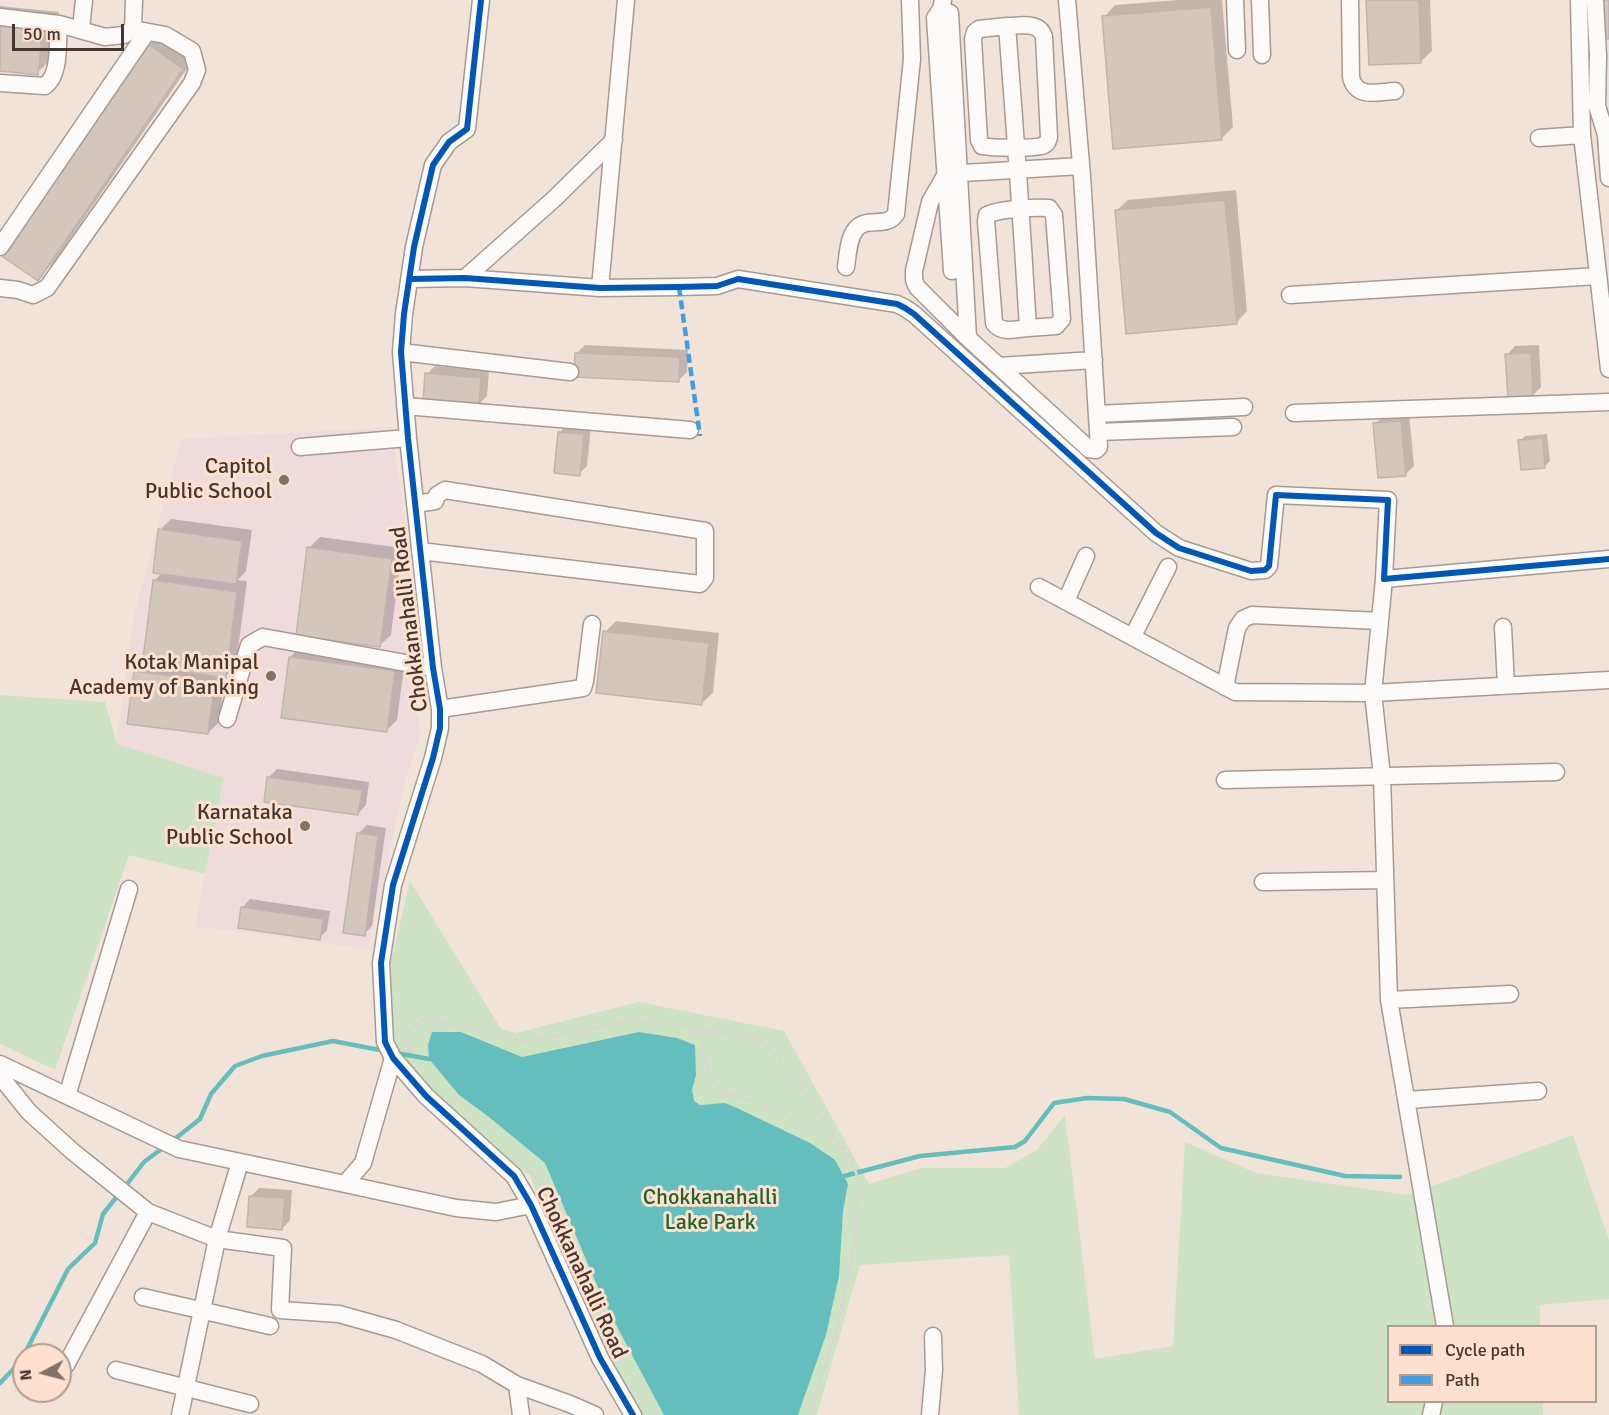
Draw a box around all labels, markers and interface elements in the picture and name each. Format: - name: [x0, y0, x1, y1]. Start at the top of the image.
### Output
- scale bar: [15, 12, 128, 50]
- text: 50 m: [23, 23, 61, 45]
- place label: Capitol Public School: [145, 454, 272, 506]
- marker: Capitol Public School: [277, 473, 291, 487]
- street label: Chokkanahalli Road: [386, 525, 434, 713]
- place label: Kotak Manipal Academy of Banking: [69, 650, 259, 702]
- marker: Kotak Manipal Academy of Banking: [264, 669, 278, 683]
- place label: Karnataka Public School: [166, 800, 293, 852]
- marker: Karnataka Public School: [298, 819, 312, 833]
- street label: Chokkanahalli Road: [530, 1183, 632, 1363]
- park label: Chokkanahalli Lake Park: [643, 1185, 777, 1236]
- legend: [1387, 1325, 1597, 1403]
- text: Cycle path: [1445, 1339, 1525, 1361]
- north arrow: [12, 1343, 72, 1403]
- text: N: [16, 1368, 37, 1382]
- text: Path: [1445, 1369, 1480, 1391]

